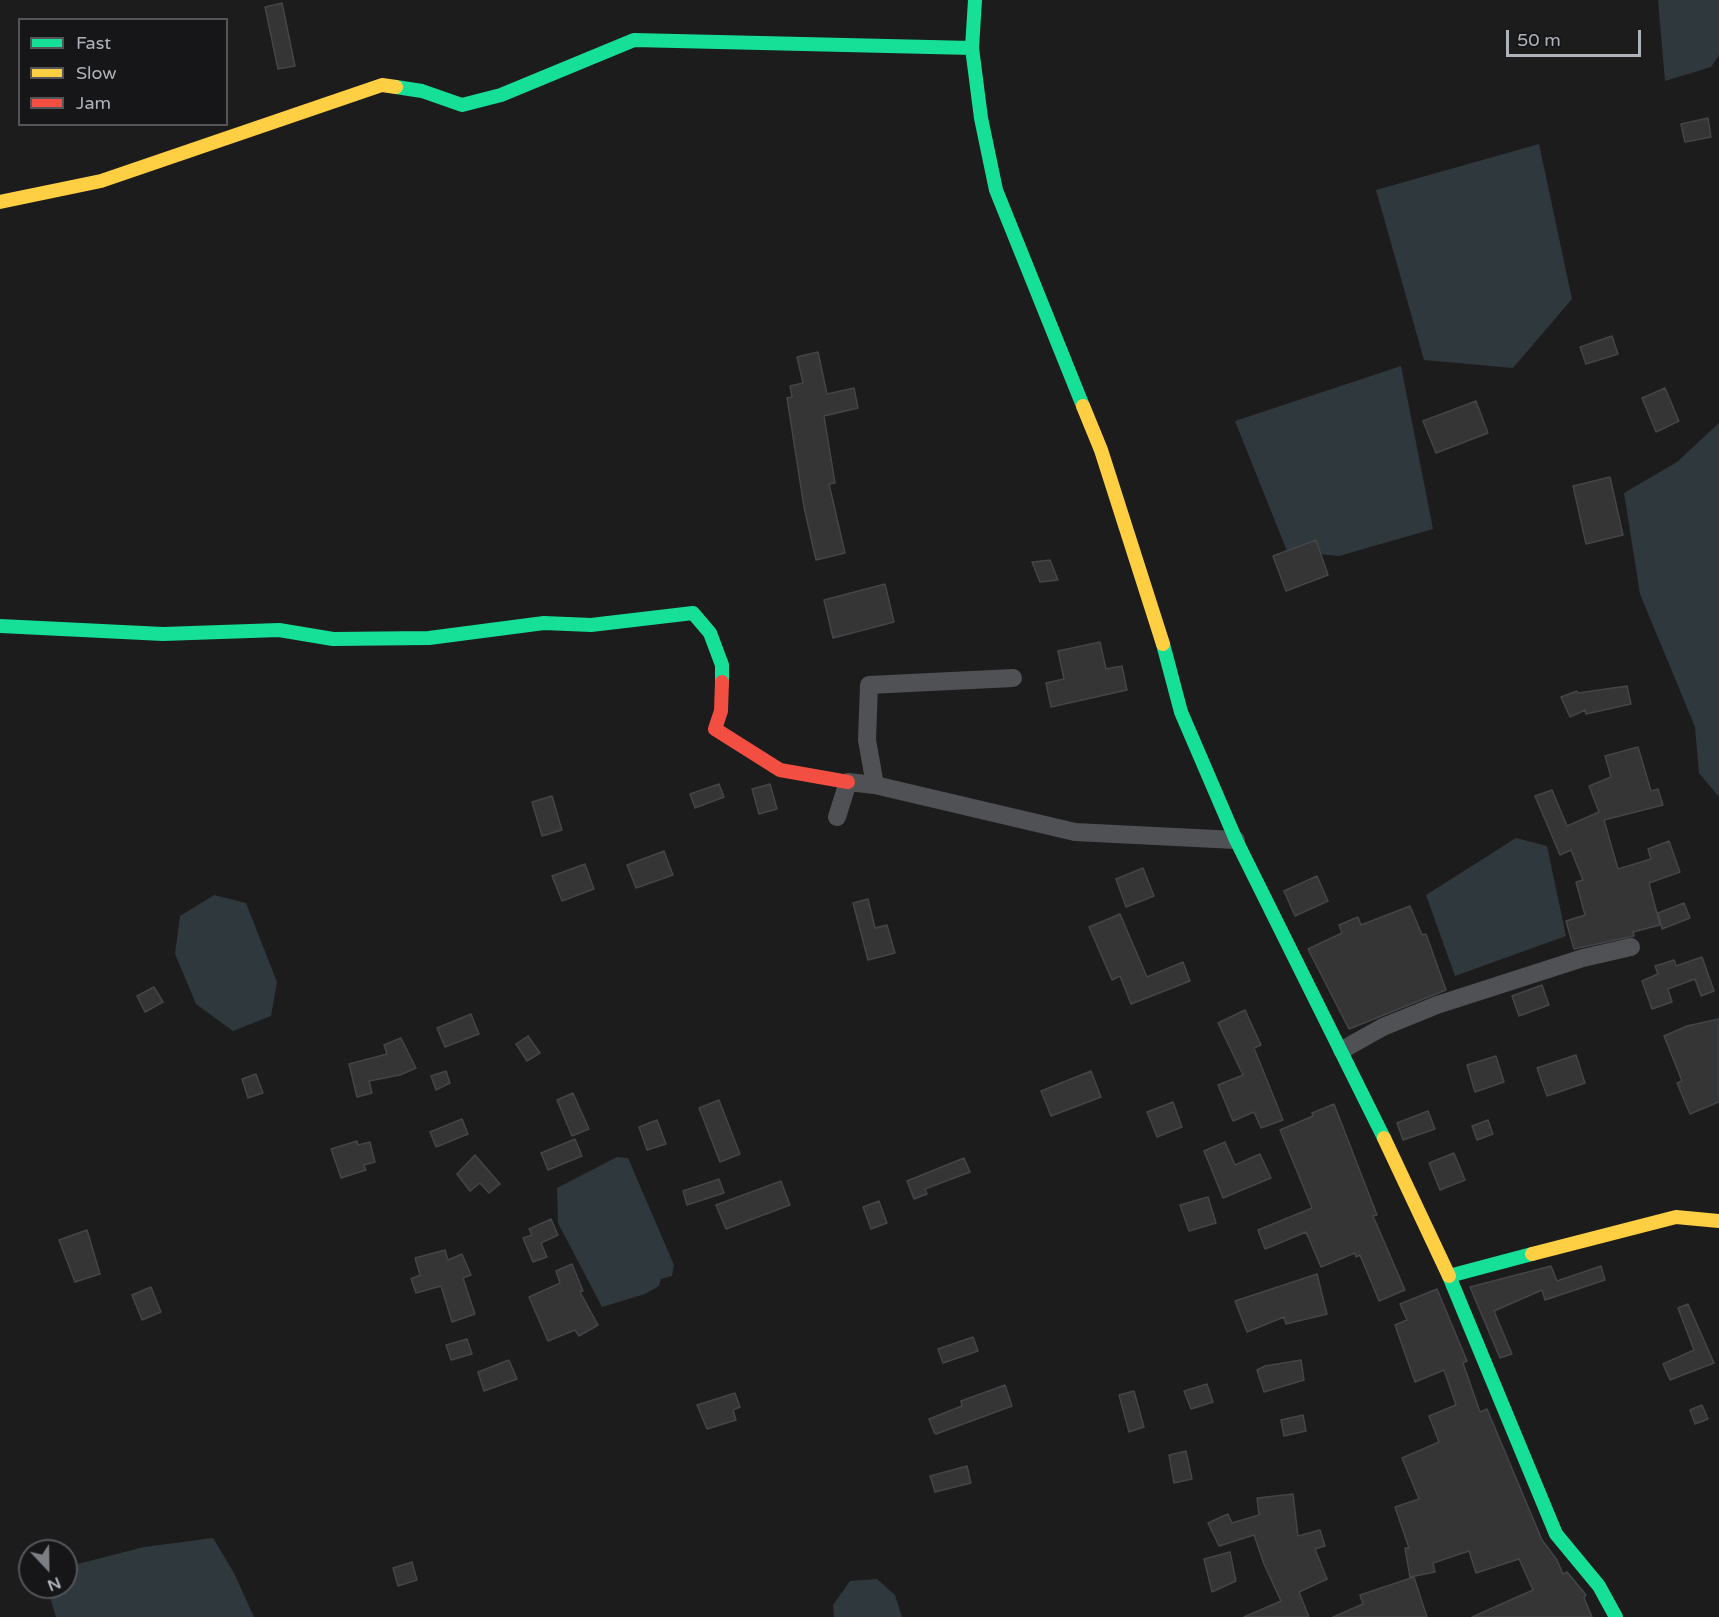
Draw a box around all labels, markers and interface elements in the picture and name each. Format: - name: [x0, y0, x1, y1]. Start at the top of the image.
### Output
- legend: [18, 18, 228, 126]
- scale bar: [1509, 18, 1644, 56]
- text: 50 m: [1517, 29, 1561, 51]
- text: Fast: [76, 32, 111, 54]
- text: Slow: [76, 62, 117, 84]
- text: Jam: [76, 92, 111, 114]
- north arrow: [18, 1539, 78, 1599]
- text: N: [44, 1572, 64, 1596]

